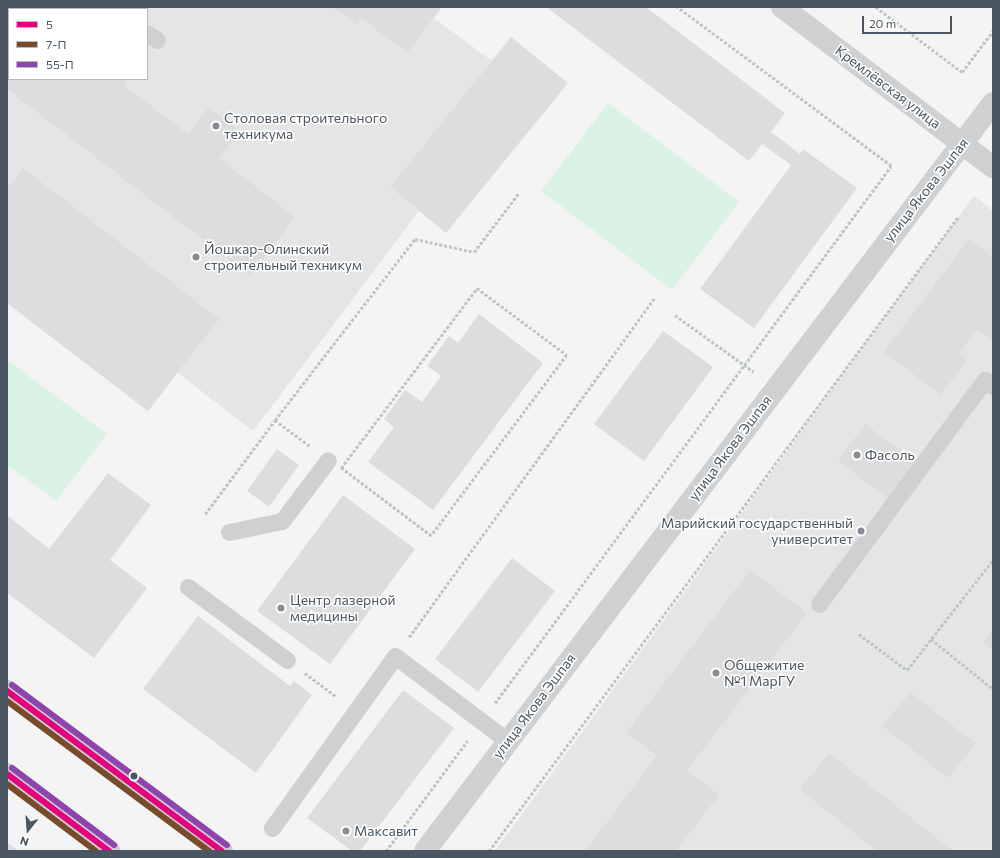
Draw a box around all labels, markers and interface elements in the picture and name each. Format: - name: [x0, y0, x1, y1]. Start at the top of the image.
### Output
- legend: [8, 8, 148, 80]
- scale bar: [864, 8, 954, 34]
- text: 20 m: [869, 16, 896, 30]
- text: 5: [46, 17, 53, 31]
- text: 7-П: [46, 37, 66, 51]
- street label: Кремлёвская улица: [832, 42, 944, 132]
- text: 55-П: [46, 57, 74, 71]
- place label: Столовая строительного техникума: [224, 110, 387, 142]
- marker: Столовая строительного техникума: [211, 121, 221, 131]
- street label: улица Якова Эшпая: [880, 135, 972, 245]
- place label: Йошкар-Олинский строительный техникум: [204, 241, 362, 274]
- marker: Йошкар-Олинский строительный техникум: [191, 252, 201, 262]
- street label: улица Якова Эшпая: [685, 392, 775, 504]
- place label: Фасоль: [865, 447, 915, 463]
- marker: Фасоль: [852, 450, 862, 460]
- place label: Марийский государственный университет: [661, 515, 853, 548]
- marker: Марийский государственный университет: [856, 526, 866, 536]
- place label: Центр лазерной медицины: [290, 592, 396, 624]
- marker: Центр лазерной медицины: [275, 602, 287, 614]
- street label: улица Якова Эшпая: [489, 650, 579, 762]
- place label: Общежитие №1 МарГУ: [724, 657, 804, 690]
- marker: Общежитие №1 МарГУ: [711, 668, 721, 678]
- unlabelled marker: [129, 771, 139, 781]
- north arrow: [8, 810, 48, 850]
- place label: Максавит: [354, 823, 418, 839]
- marker: Максавит: [341, 826, 351, 836]
- text: N: [19, 835, 30, 849]

